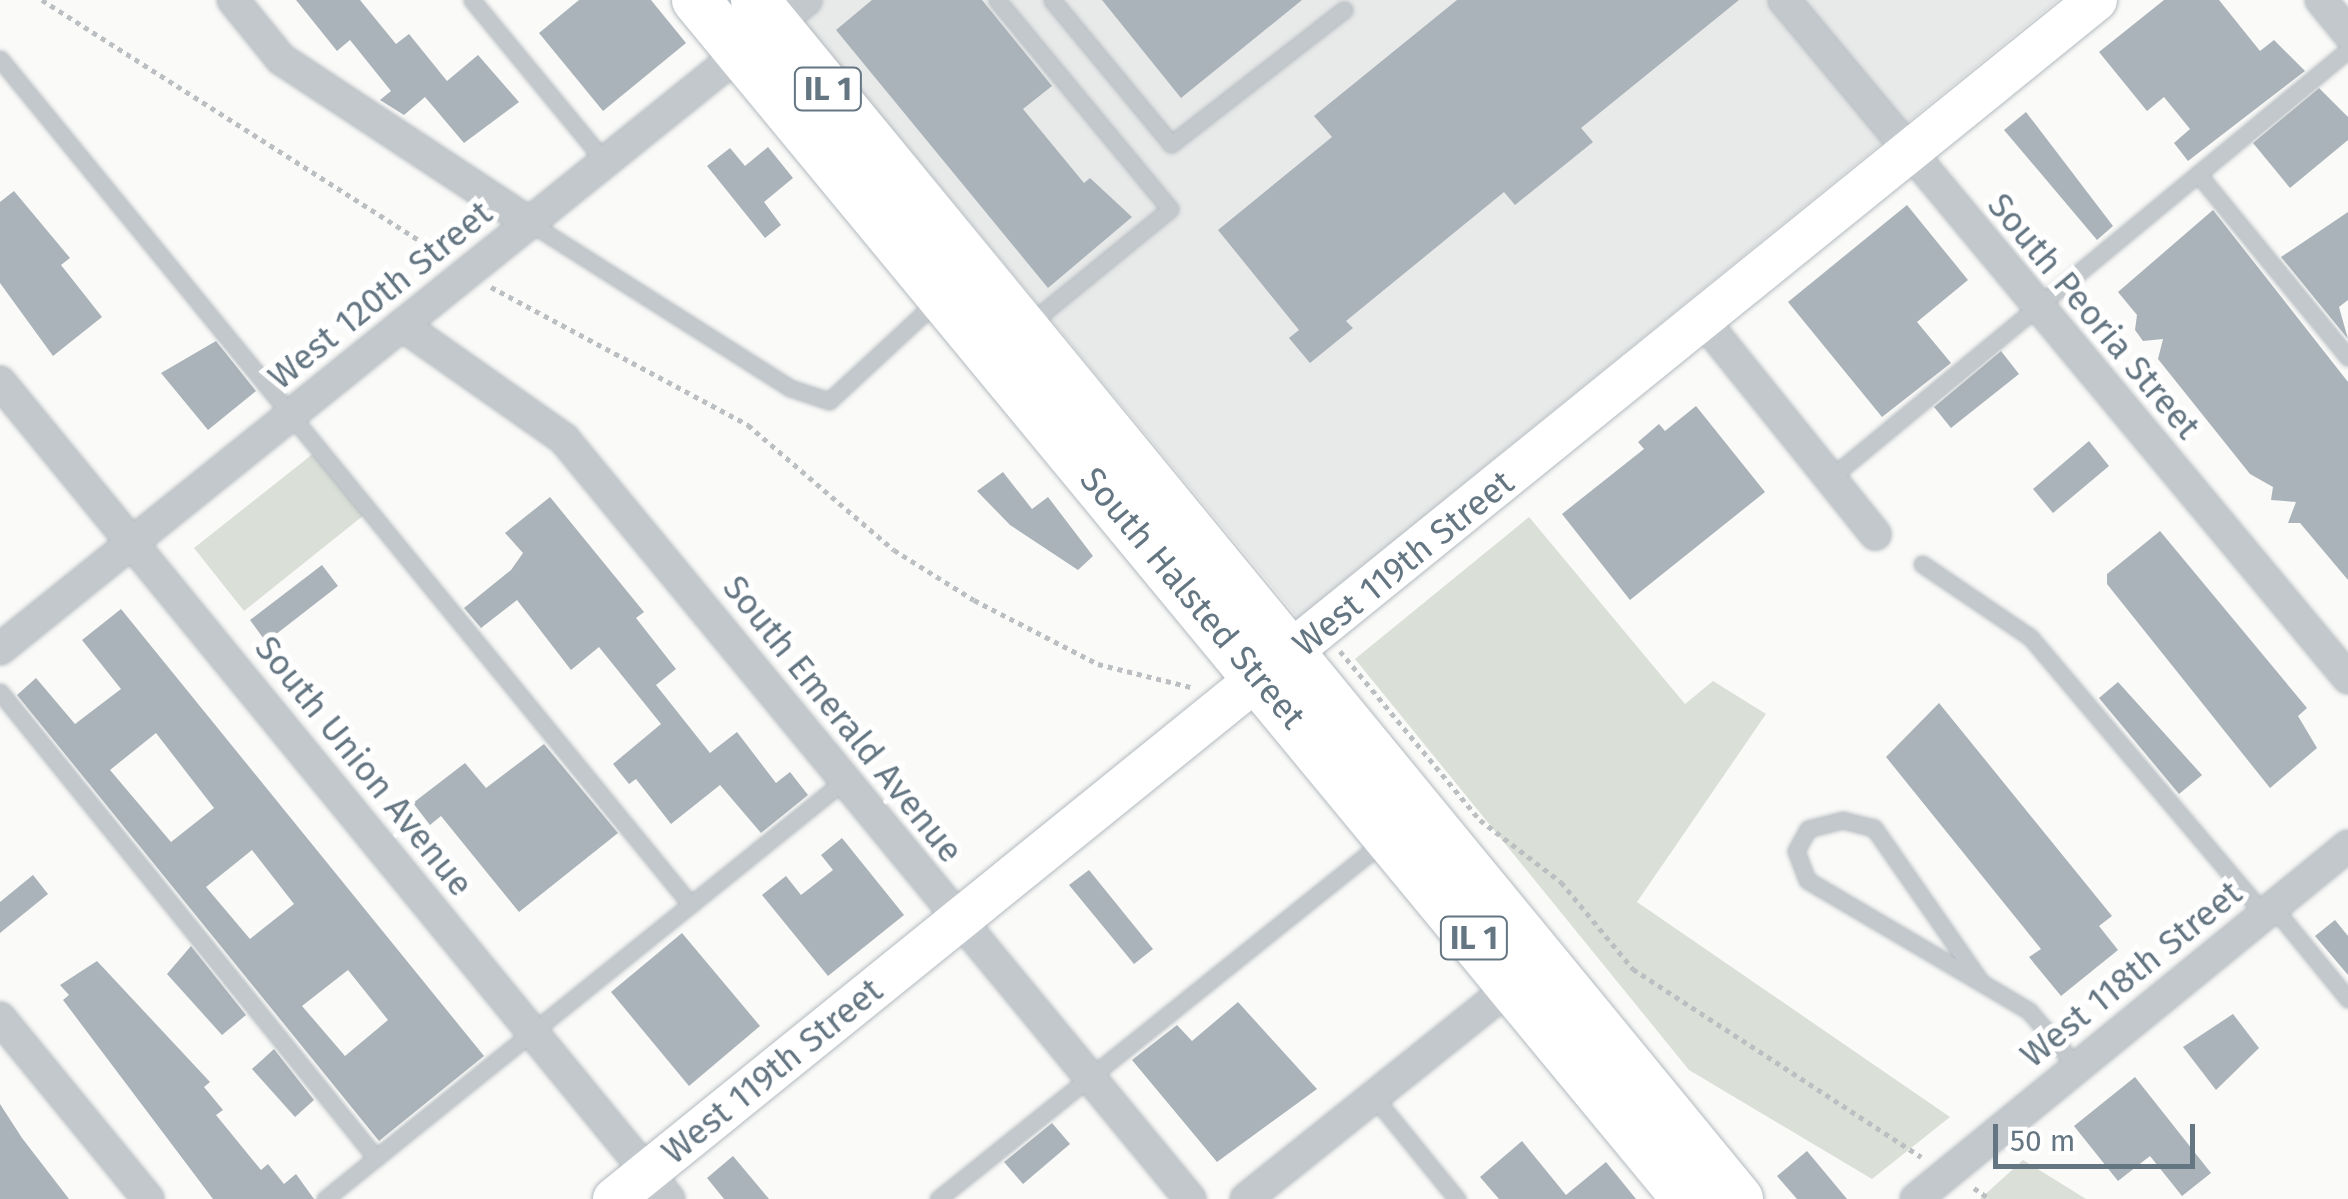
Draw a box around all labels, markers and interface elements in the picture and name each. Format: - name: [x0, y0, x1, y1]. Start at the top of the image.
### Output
- road number: IL 1: [793, 62, 863, 116]
- street label: South Peoria Street: [1979, 185, 2209, 447]
- street label: West 120th Street: [260, 192, 500, 398]
- street label: South Halsted Street: [1072, 459, 1314, 737]
- street label: West 119th Street: [1284, 461, 1522, 665]
- street label: South Emerald Avenue: [714, 567, 972, 871]
- street label: South Union Avenue: [246, 628, 482, 904]
- street label: West 118th Street: [2012, 872, 2250, 1076]
- road number: IL 1: [1439, 911, 1509, 965]
- street label: West 119th Street: [653, 969, 891, 1173]
- scale bar: [1998, 1104, 2200, 1166]
- text: 50 m: [2010, 1123, 2075, 1159]

